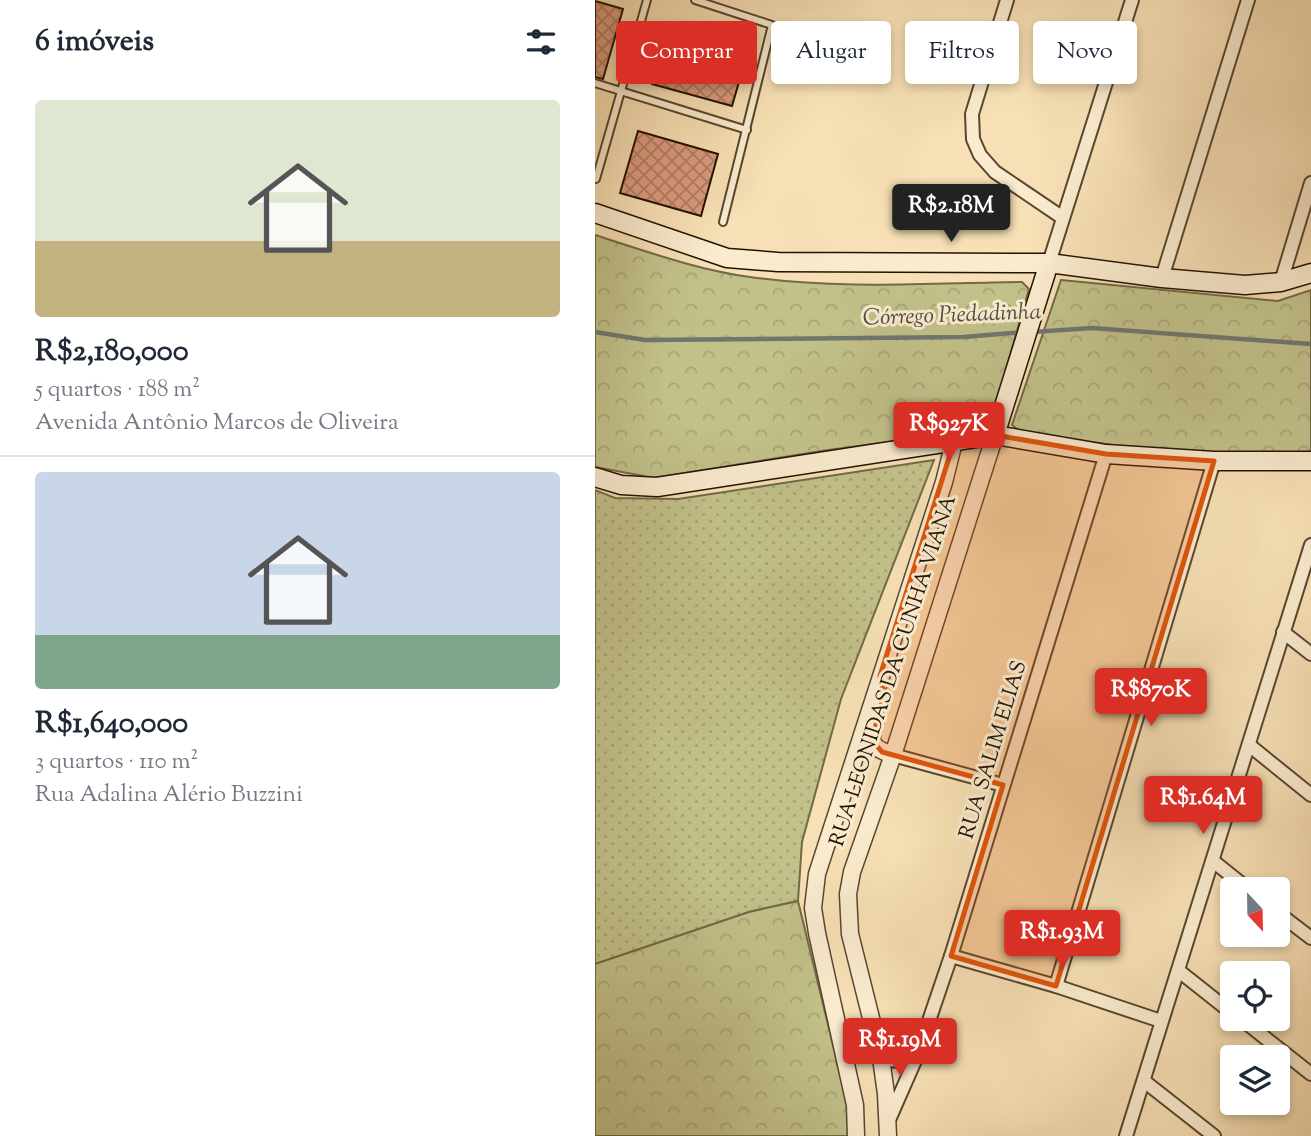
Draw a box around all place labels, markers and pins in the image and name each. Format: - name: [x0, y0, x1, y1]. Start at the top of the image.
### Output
- pin: R$2.18M: [886, 184, 1016, 244]
- pin: R$927K: [892, 402, 1006, 462]
- pin: R$870K: [1094, 668, 1208, 728]
- pin: R$1.64M: [1138, 776, 1268, 836]
- pin: R$1.93M: [997, 911, 1127, 970]
- pin: R$1.19M: [835, 1018, 965, 1078]

